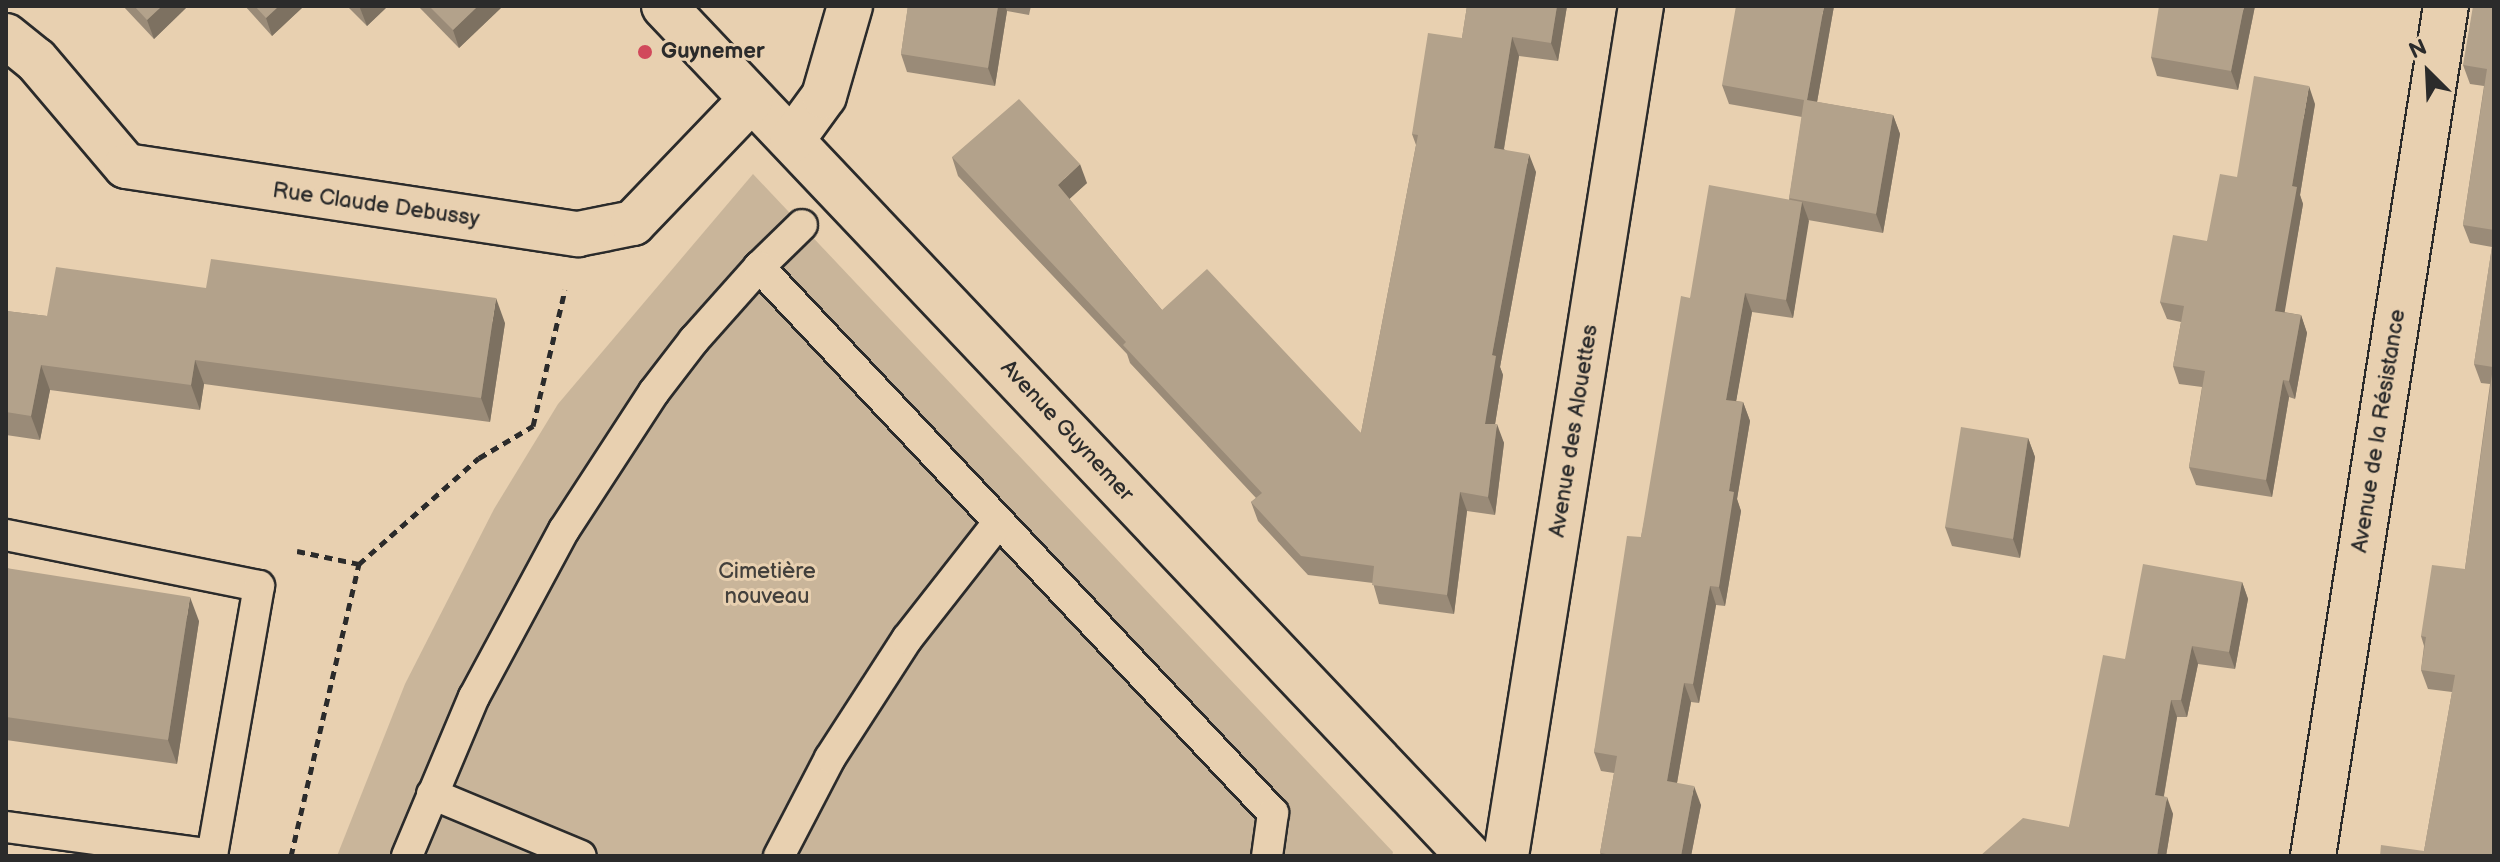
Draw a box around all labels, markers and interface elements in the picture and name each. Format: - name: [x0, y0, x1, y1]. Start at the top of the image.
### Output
- north arrow: [2388, 32, 2468, 112]
- text: N: [2405, 34, 2431, 65]
- place label: Guynemer: [661, 39, 765, 65]
- marker: Guynemer: [636, 43, 654, 61]
- street label: Rue Claude Debussy: [271, 177, 481, 233]
- street label: Avenue de la Résistance: [2347, 307, 2411, 555]
- street label: Avenue des Alouettes: [1544, 323, 1604, 539]
- street label: Avenue Guynemer: [995, 355, 1139, 507]
- park label: Cimetière nouveau: [718, 558, 816, 610]

